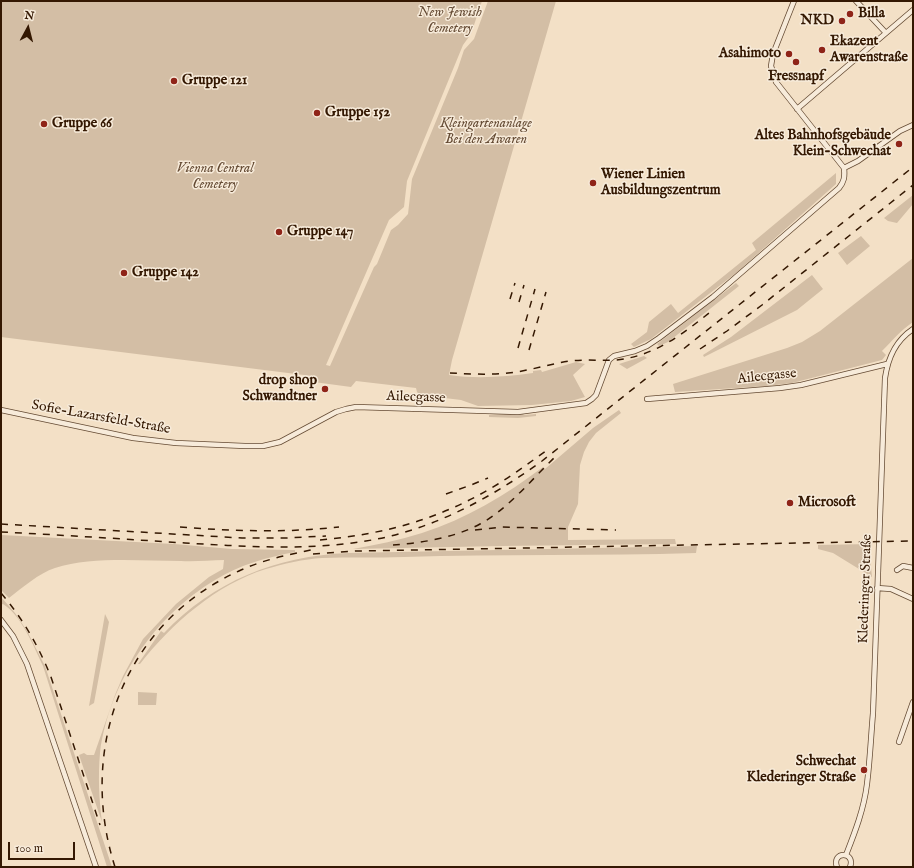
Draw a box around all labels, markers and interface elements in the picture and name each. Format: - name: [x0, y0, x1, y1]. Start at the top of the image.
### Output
- park label: New Jewish Cemetery: [418, 5, 482, 38]
- place label: Billa: [858, 6, 885, 22]
- north arrow: [8, 8, 48, 48]
- text: N: [24, 9, 35, 24]
- marker: Billa: [845, 9, 855, 19]
- place label: NKD: [801, 13, 834, 29]
- marker: NKD: [837, 16, 847, 26]
- place label: Ekazent Awarenstraße: [830, 34, 908, 66]
- marker: Ekazent Awarenstraße: [817, 45, 827, 55]
- place label: Asahimoto: [719, 46, 781, 62]
- marker: Asahimoto: [784, 49, 794, 59]
- marker: Fressnapf: [791, 57, 801, 67]
- place label: Fressnapf: [768, 69, 824, 85]
- place label: Gruppe 121: [182, 73, 247, 89]
- marker: Gruppe 121: [169, 76, 179, 86]
- place label: Gruppe 152: [325, 105, 390, 121]
- marker: Gruppe 152: [312, 108, 322, 118]
- place label: Gruppe 66: [52, 116, 112, 132]
- park label: Kleingartenanlage Bei den Awaren: [440, 116, 532, 148]
- marker: Gruppe 66: [39, 119, 49, 129]
- place label: Altes Bahnhofsgebäude Klein-Schwechat: [755, 128, 891, 160]
- marker: Altes Bahnhofsgebäude Klein-Schwechat: [894, 139, 904, 149]
- park label: Vienna Central Cemetery: [177, 161, 253, 194]
- place label: Wiener Linien Ausbildungszentrum: [601, 167, 721, 200]
- marker: Wiener Linien Ausbildungszentrum: [588, 178, 598, 188]
- place label: Gruppe 147: [287, 224, 353, 240]
- marker: Gruppe 147: [274, 227, 284, 237]
- place label: Gruppe 142: [132, 265, 199, 281]
- marker: Gruppe 142: [119, 268, 129, 278]
- street label: Ailecgasse: [737, 366, 797, 388]
- place label: drop shop Schwandtner: [243, 373, 317, 406]
- marker: drop shop Schwandtner: [320, 384, 330, 394]
- street label: Ailecgasse: [386, 389, 446, 407]
- street label: Sofie-Lazarsfeld-Straße: [30, 398, 172, 438]
- place label: Microsoft: [798, 495, 856, 511]
- marker: Microsoft: [785, 498, 795, 508]
- street label: Klederinger Straße: [856, 534, 876, 644]
- place label: Schwechat Klederinger Straße: [746, 754, 856, 786]
- marker: Schwechat Klederinger Straße: [859, 765, 869, 775]
- scale bar: [10, 834, 77, 860]
- text: 100 m: [15, 841, 43, 856]

